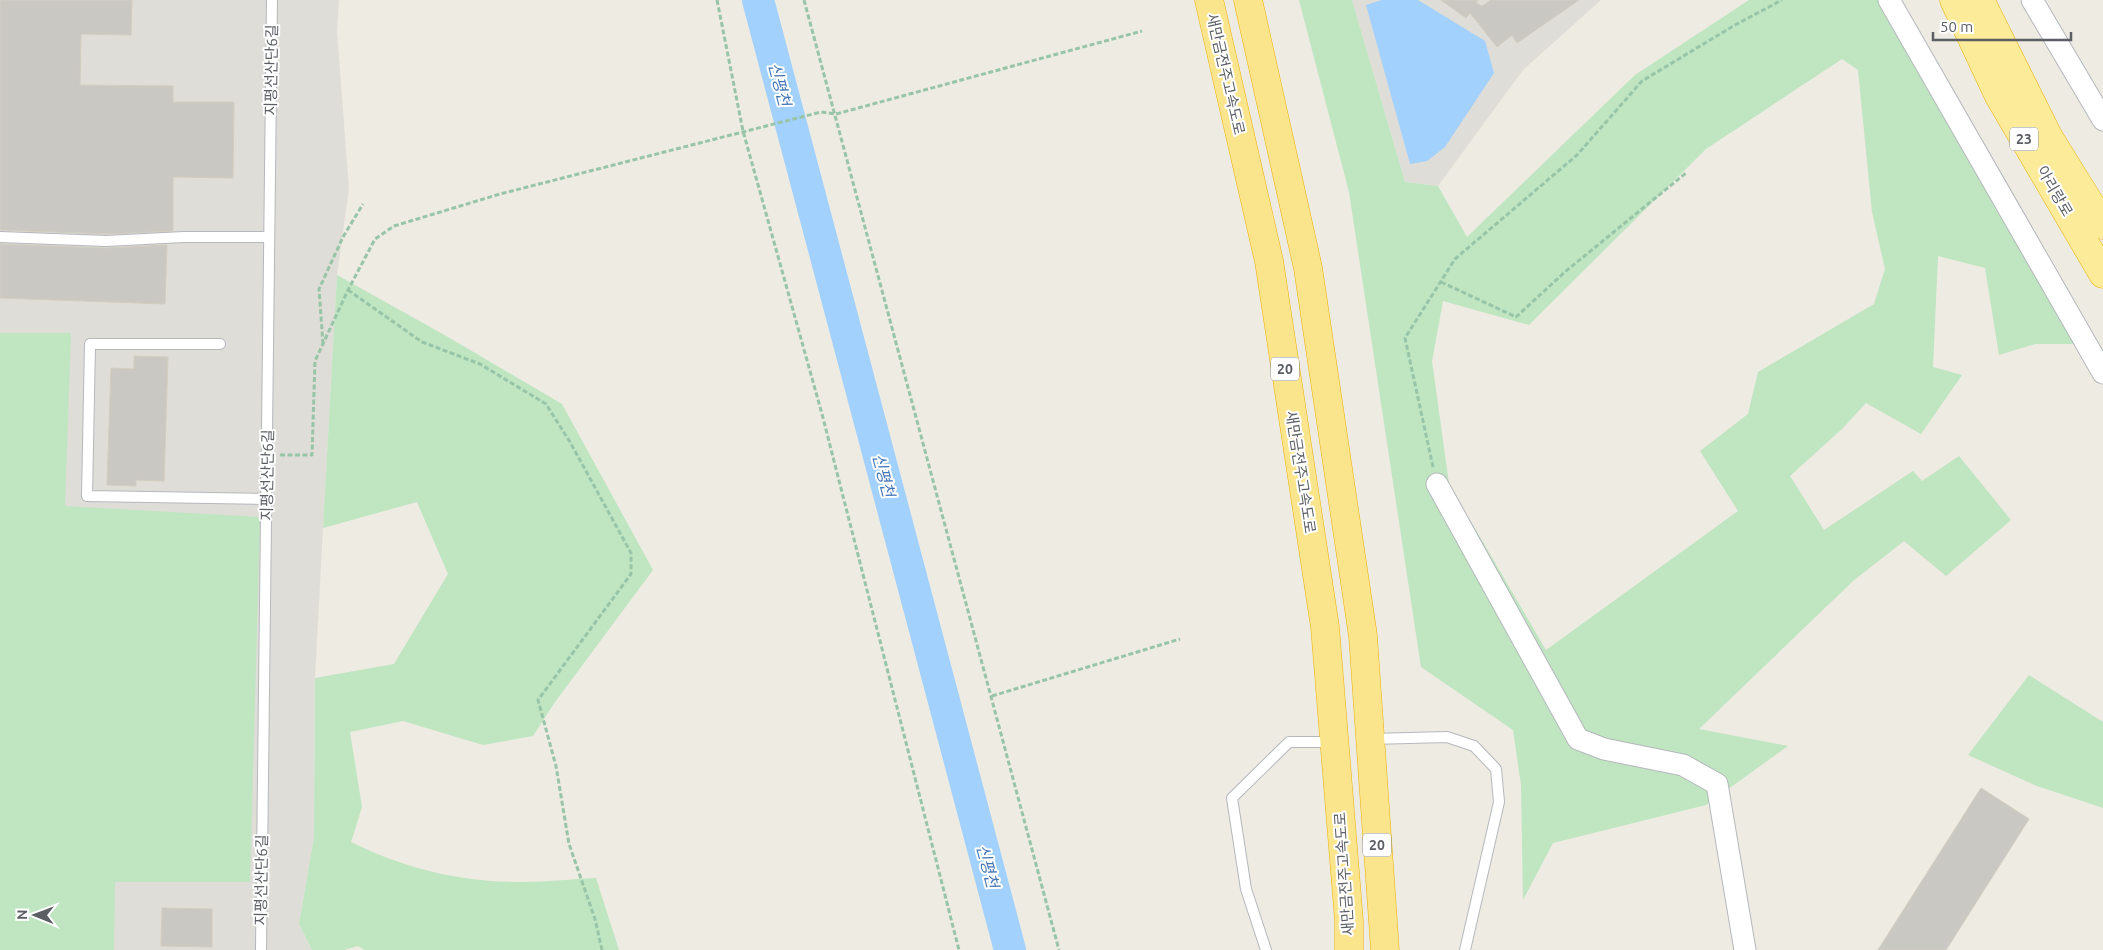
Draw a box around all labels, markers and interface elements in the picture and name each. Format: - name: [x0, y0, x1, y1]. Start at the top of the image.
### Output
- scale bar: [1933, 10, 2070, 42]
- street label: 새만금전주고속도로: [1204, 12, 1248, 136]
- text: 50 m: [1940, 18, 1973, 35]
- street label: 지평선산단6길: [262, 24, 280, 116]
- water label: 신평천: [766, 60, 795, 110]
- road number: 23: [2010, 128, 2038, 150]
- street label: 아리랑로: [2034, 163, 2076, 219]
- road number: 20: [1271, 358, 1299, 380]
- street label: 새만금전주고속도로: [1283, 409, 1319, 535]
- street label: 지평선산단6길: [258, 429, 276, 521]
- water label: 신평천: [870, 451, 899, 501]
- street label: 새만금전주고속도로: [1331, 811, 1357, 937]
- street label: 지평선산단6길: [252, 834, 270, 926]
- road number: 20: [1363, 834, 1391, 856]
- water label: 신평천: [974, 842, 1003, 892]
- north arrow: [10, 890, 60, 940]
- text: N: [14, 909, 30, 920]

